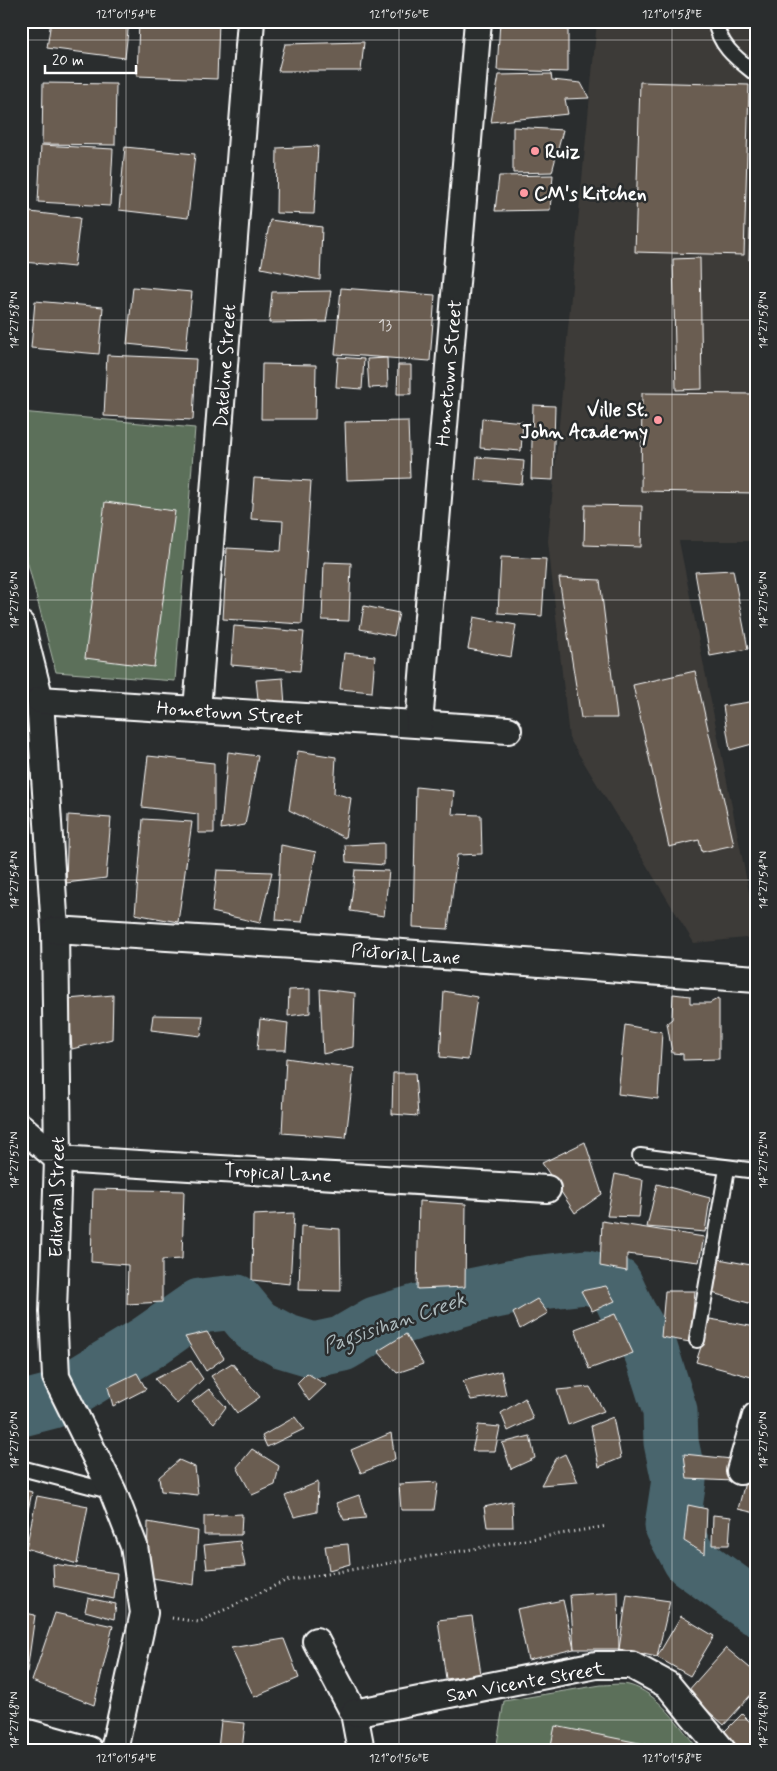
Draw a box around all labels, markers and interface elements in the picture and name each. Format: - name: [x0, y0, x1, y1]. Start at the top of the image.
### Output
- text: 121°01'54"E: [96, 7, 156, 23]
- text: 121°01'56"E: [369, 7, 429, 23]
- text: 121°01'58"E: [642, 7, 702, 23]
- scale bar: [45, 42, 136, 74]
- text: 20 m: [52, 51, 84, 71]
- place label: Ruiz: [545, 140, 581, 165]
- marker: Ruiz: [529, 145, 541, 157]
- place label: CM's Kitchen: [534, 182, 647, 207]
- marker: CM's Kitchen: [518, 187, 530, 199]
- text: 14°27'58"N: [7, 291, 23, 349]
- text: 14°27'58"N: [756, 291, 772, 349]
- street label: Hometown Street: [431, 299, 468, 447]
- street label: Dateline Street: [209, 303, 242, 429]
- house number: 13: [378, 315, 392, 336]
- place label: Ville St. John Academy: [521, 398, 648, 446]
- marker: Ville St. John Academy: [652, 414, 664, 426]
- text: 14°27'56"N: [7, 571, 23, 629]
- text: 14°27'56"N: [756, 571, 772, 629]
- street label: Hometown Street: [156, 696, 304, 731]
- text: 14°27'54"N: [7, 851, 23, 909]
- text: 14°27'54"N: [756, 851, 772, 909]
- street label: Pictorial Lane: [350, 938, 461, 971]
- text: 14°27'52"N: [7, 1131, 23, 1189]
- text: 14°27'52"N: [756, 1131, 772, 1189]
- street label: Editorial Street: [44, 1136, 71, 1258]
- street label: Tropical Lane: [223, 1158, 333, 1189]
- water label: Pagsisihan Creek: [320, 1286, 470, 1362]
- text: 14°27'50"N: [7, 1411, 23, 1469]
- text: 14°27'50"N: [756, 1411, 772, 1469]
- street label: San Vicente Street: [444, 1656, 606, 1709]
- text: 14°27'48"N: [7, 1691, 23, 1749]
- text: 14°27'48"N: [756, 1691, 772, 1749]
- text: 121°01'54"E: [96, 1751, 156, 1767]
- text: 121°01'56"E: [369, 1751, 429, 1767]
- text: 121°01'58"E: [642, 1751, 702, 1767]

